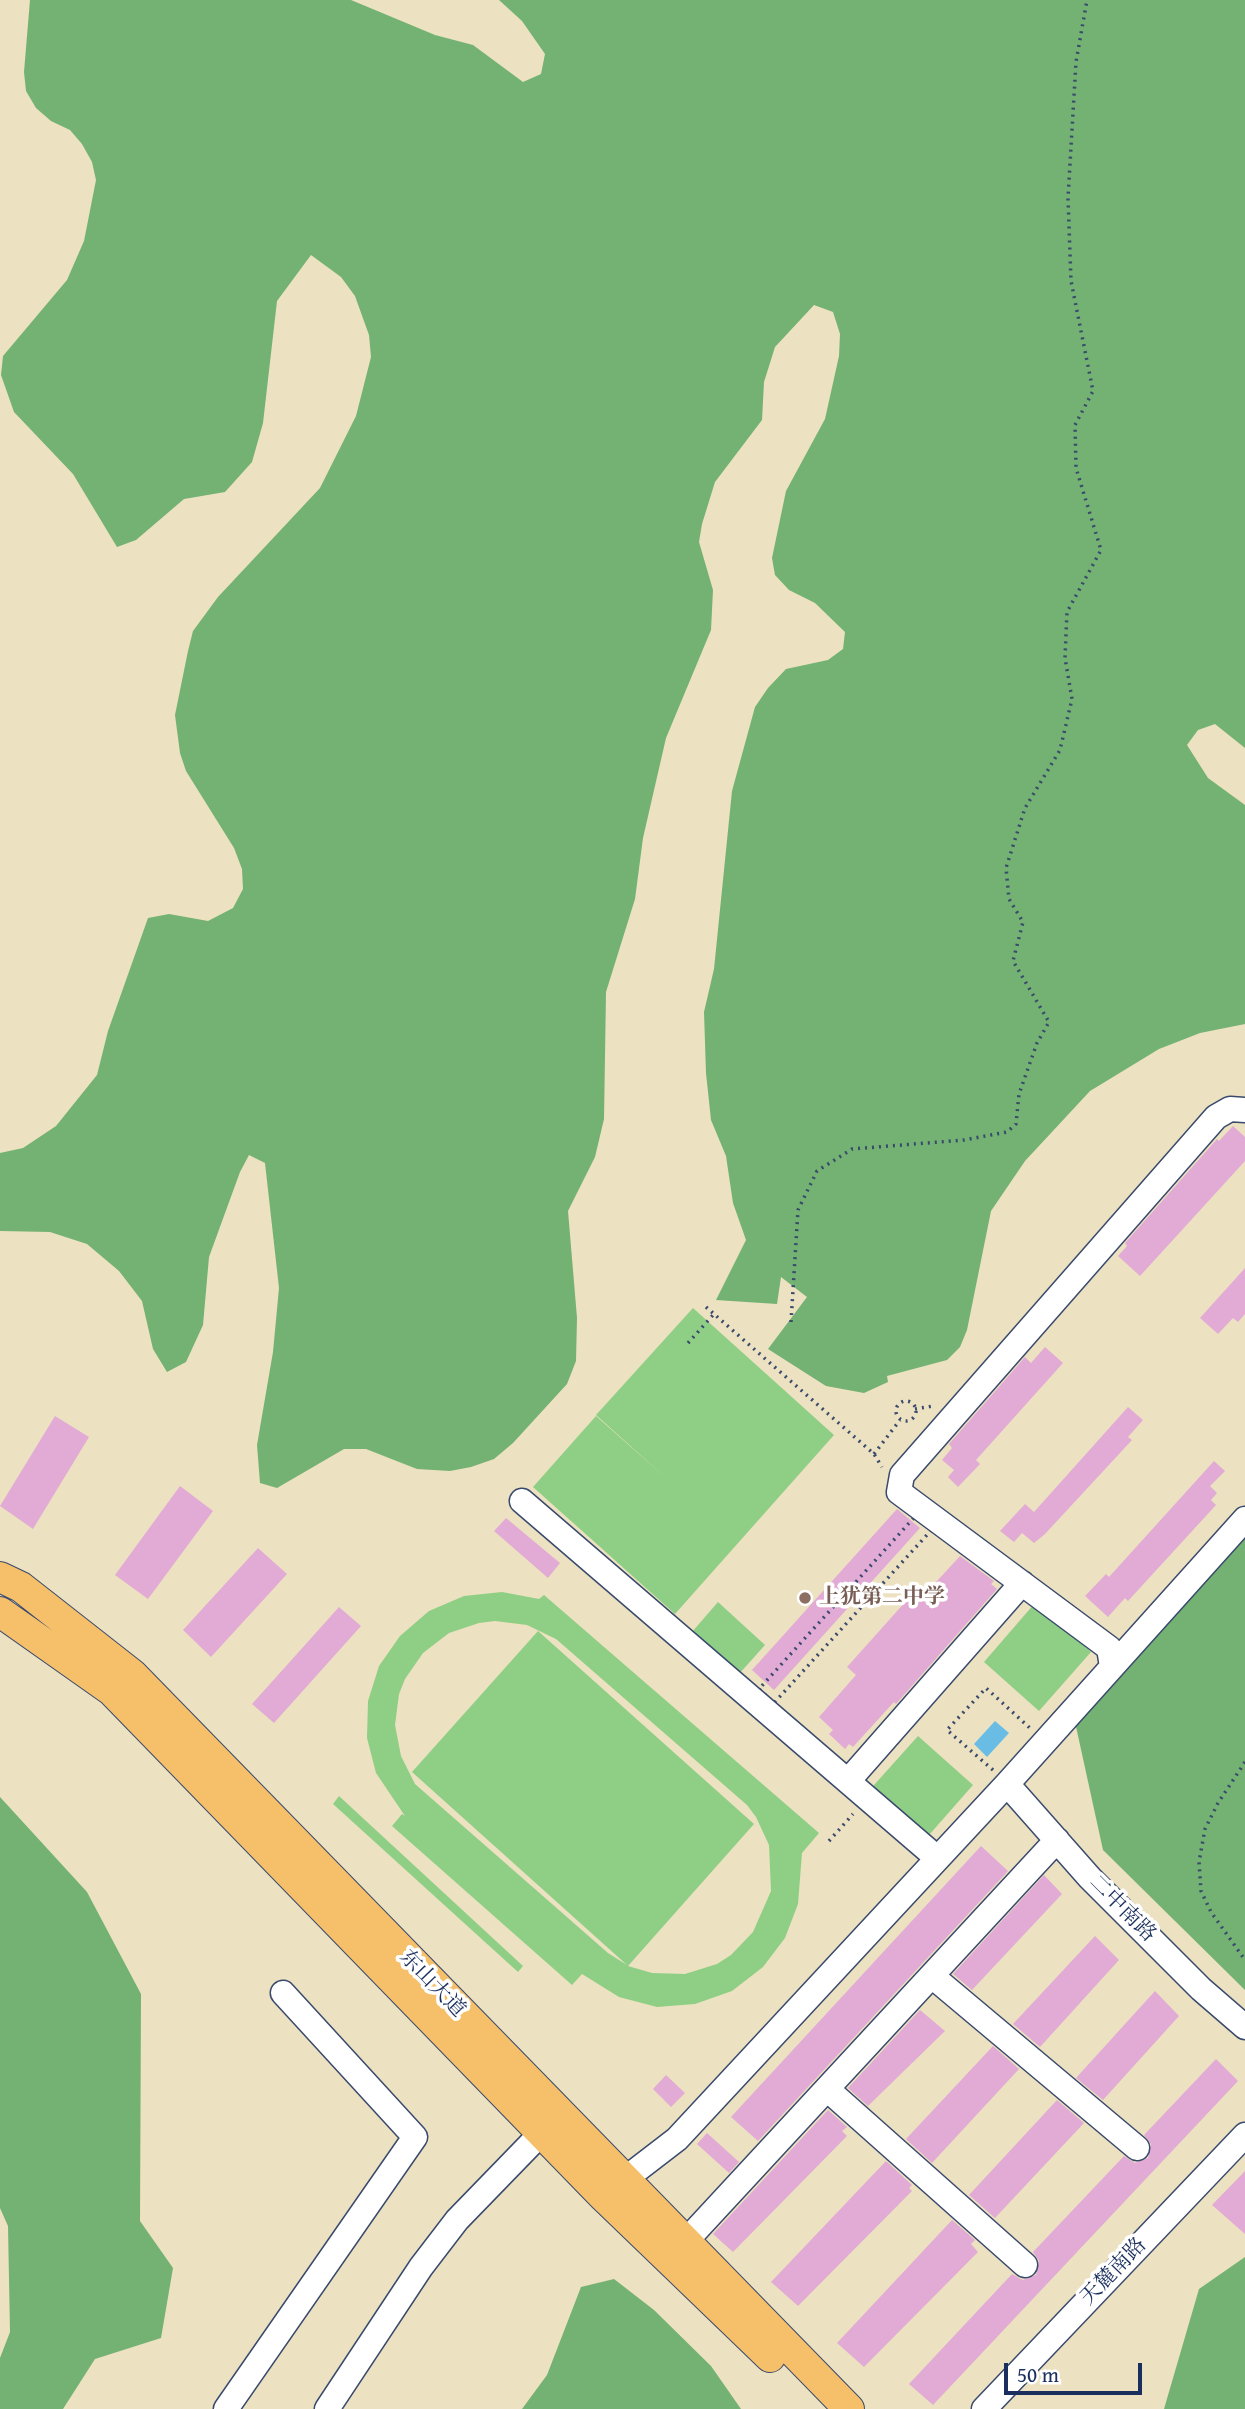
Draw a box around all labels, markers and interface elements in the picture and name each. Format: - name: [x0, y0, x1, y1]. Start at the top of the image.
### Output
- place label: 上犹第二中学: [819, 1585, 945, 1611]
- marker: 上犹第二中学: [797, 1590, 813, 1606]
- street label: 二中南路: [1083, 1870, 1161, 1948]
- street label: 东山大道: [394, 1945, 470, 2023]
- street label: 天麓南路: [1076, 2233, 1152, 2311]
- scale bar: [1007, 2350, 1145, 2394]
- text: 50 m: [1017, 2359, 1059, 2390]

